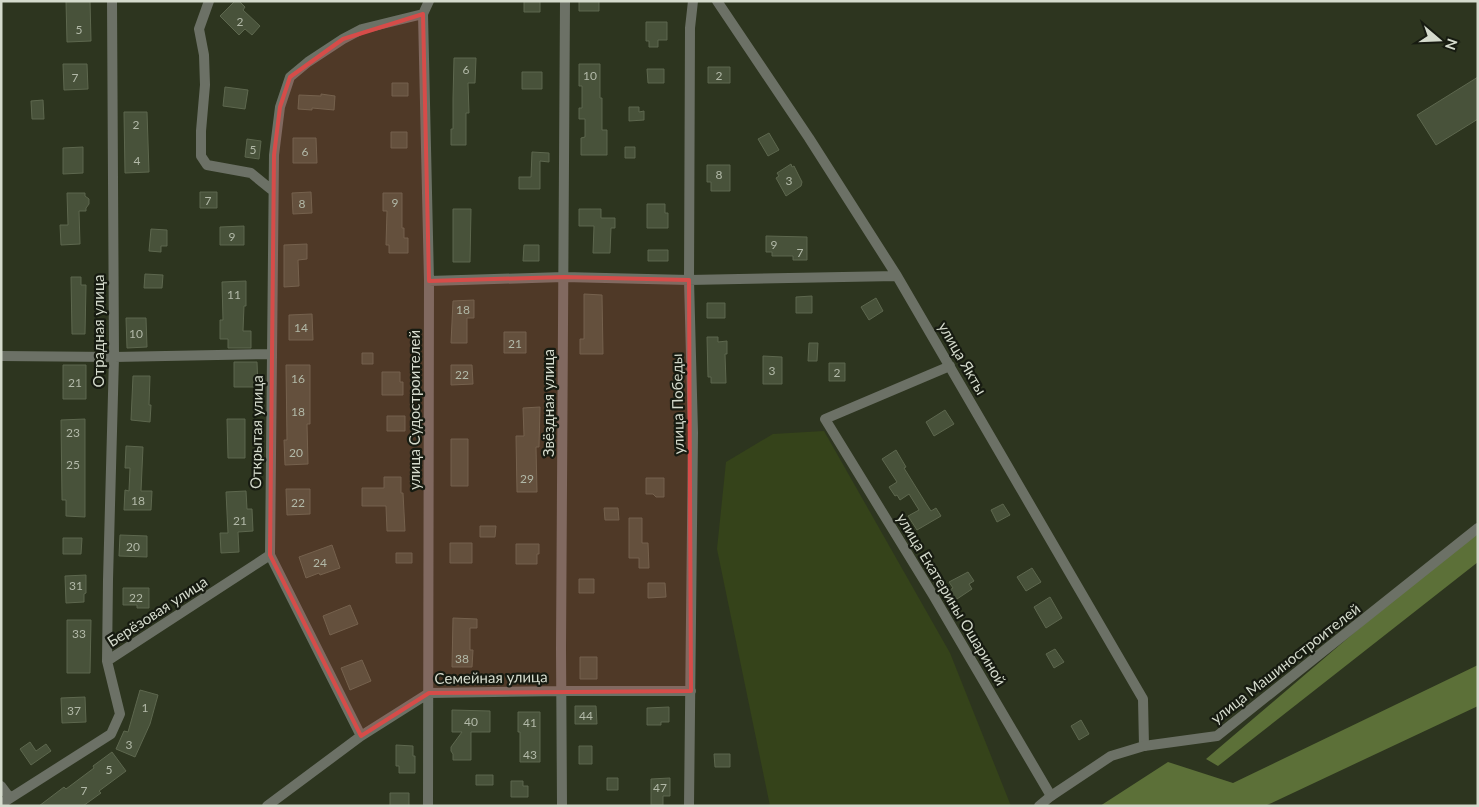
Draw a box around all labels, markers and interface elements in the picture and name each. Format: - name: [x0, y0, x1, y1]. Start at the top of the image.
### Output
- house number: 2: [237, 14, 244, 29]
- north arrow: [1414, 15, 1464, 65]
- house number: 5: [76, 22, 83, 37]
- text: N: [1442, 37, 1462, 52]
- house number: 6: [463, 62, 470, 77]
- house number: 10: [583, 68, 597, 83]
- house number: 2: [716, 68, 723, 83]
- house number: 7: [72, 70, 79, 85]
- house number: 2: [133, 117, 140, 132]
- house number: 5: [250, 142, 257, 157]
- house number: 6: [302, 144, 309, 159]
- house number: 4: [134, 153, 141, 168]
- house number: 8: [716, 167, 723, 182]
- house number: 3: [786, 173, 793, 188]
- house number: 7: [205, 193, 212, 208]
- house number: 9: [392, 195, 399, 210]
- house number: 8: [299, 196, 306, 211]
- house number: 9: [229, 229, 236, 244]
- house number: 9: [771, 237, 778, 252]
- house number: 7: [797, 245, 804, 260]
- street label: Отрадная улица: [89, 275, 107, 387]
- house number: 11: [227, 287, 241, 302]
- house number: 18: [456, 302, 470, 317]
- street label: улица Якты: [935, 318, 991, 398]
- house number: 14: [294, 320, 308, 335]
- house number: 10: [129, 326, 143, 341]
- street label: улица Судостроителей: [405, 330, 423, 490]
- house number: 21: [508, 336, 522, 351]
- street label: Звёздная улица: [539, 349, 557, 457]
- street label: улица Победы: [667, 353, 687, 455]
- house number: 3: [769, 363, 776, 378]
- house number: 2: [834, 365, 841, 380]
- house number: 22: [455, 367, 469, 382]
- house number: 16: [291, 371, 305, 386]
- house number: 21: [68, 375, 82, 390]
- street label: Открытая улица: [246, 375, 266, 489]
- house number: 18: [291, 404, 305, 419]
- house number: 23: [66, 425, 80, 440]
- house number: 20: [289, 445, 303, 460]
- house number: 25: [66, 457, 80, 472]
- house number: 29: [520, 471, 534, 486]
- house number: 18: [131, 493, 145, 508]
- house number: 22: [291, 495, 305, 510]
- street label: улица Екатерины Ошариной: [893, 510, 1011, 688]
- house number: 21: [233, 513, 247, 528]
- house number: 20: [126, 539, 140, 554]
- house number: 24: [313, 555, 327, 570]
- street label: Берёзовая улица: [104, 572, 210, 650]
- house number: 31: [69, 578, 83, 593]
- house number: 22: [129, 590, 143, 605]
- street label: улица Машиностроителей: [1207, 599, 1363, 727]
- house number: 33: [72, 626, 86, 641]
- house number: 38: [455, 651, 469, 666]
- street label: Семейная улица: [434, 667, 548, 687]
- house number: 1: [142, 700, 149, 715]
- house number: 37: [67, 703, 81, 718]
- house number: 44: [579, 708, 593, 723]
- house number: 40: [464, 714, 478, 729]
- house number: 41: [523, 715, 537, 730]
- house number: 3: [126, 737, 133, 752]
- house number: 43: [523, 747, 537, 762]
- house number: 5: [106, 762, 113, 777]
- house number: 47: [653, 780, 667, 795]
- house number: 7: [81, 783, 88, 798]

